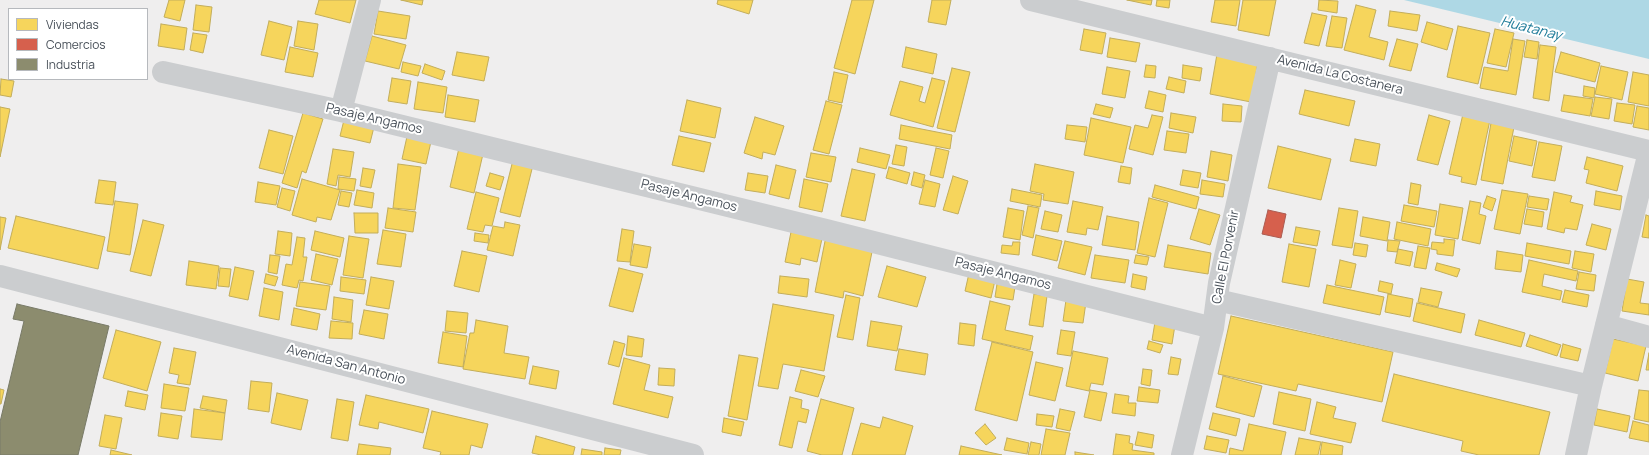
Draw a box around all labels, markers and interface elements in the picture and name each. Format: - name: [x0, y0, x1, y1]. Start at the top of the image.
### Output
- legend: [8, 8, 148, 80]
- water label: Huatanay: [1499, 13, 1563, 45]
- text: Viviendas: [46, 16, 99, 33]
- text: Comercios: [46, 36, 106, 53]
- street label: Avenida La Costanera: [1275, 52, 1405, 98]
- text: Industria: [46, 56, 95, 73]
- street label: Pasaje Angamos: [324, 100, 424, 138]
- street label: Pasaje Angamos: [639, 177, 739, 215]
- street label: Calle El Porvenir: [1209, 209, 1243, 305]
- street label: Pasaje Angamos: [953, 255, 1053, 293]
- street label: Avenida San Antonio: [285, 342, 407, 388]

